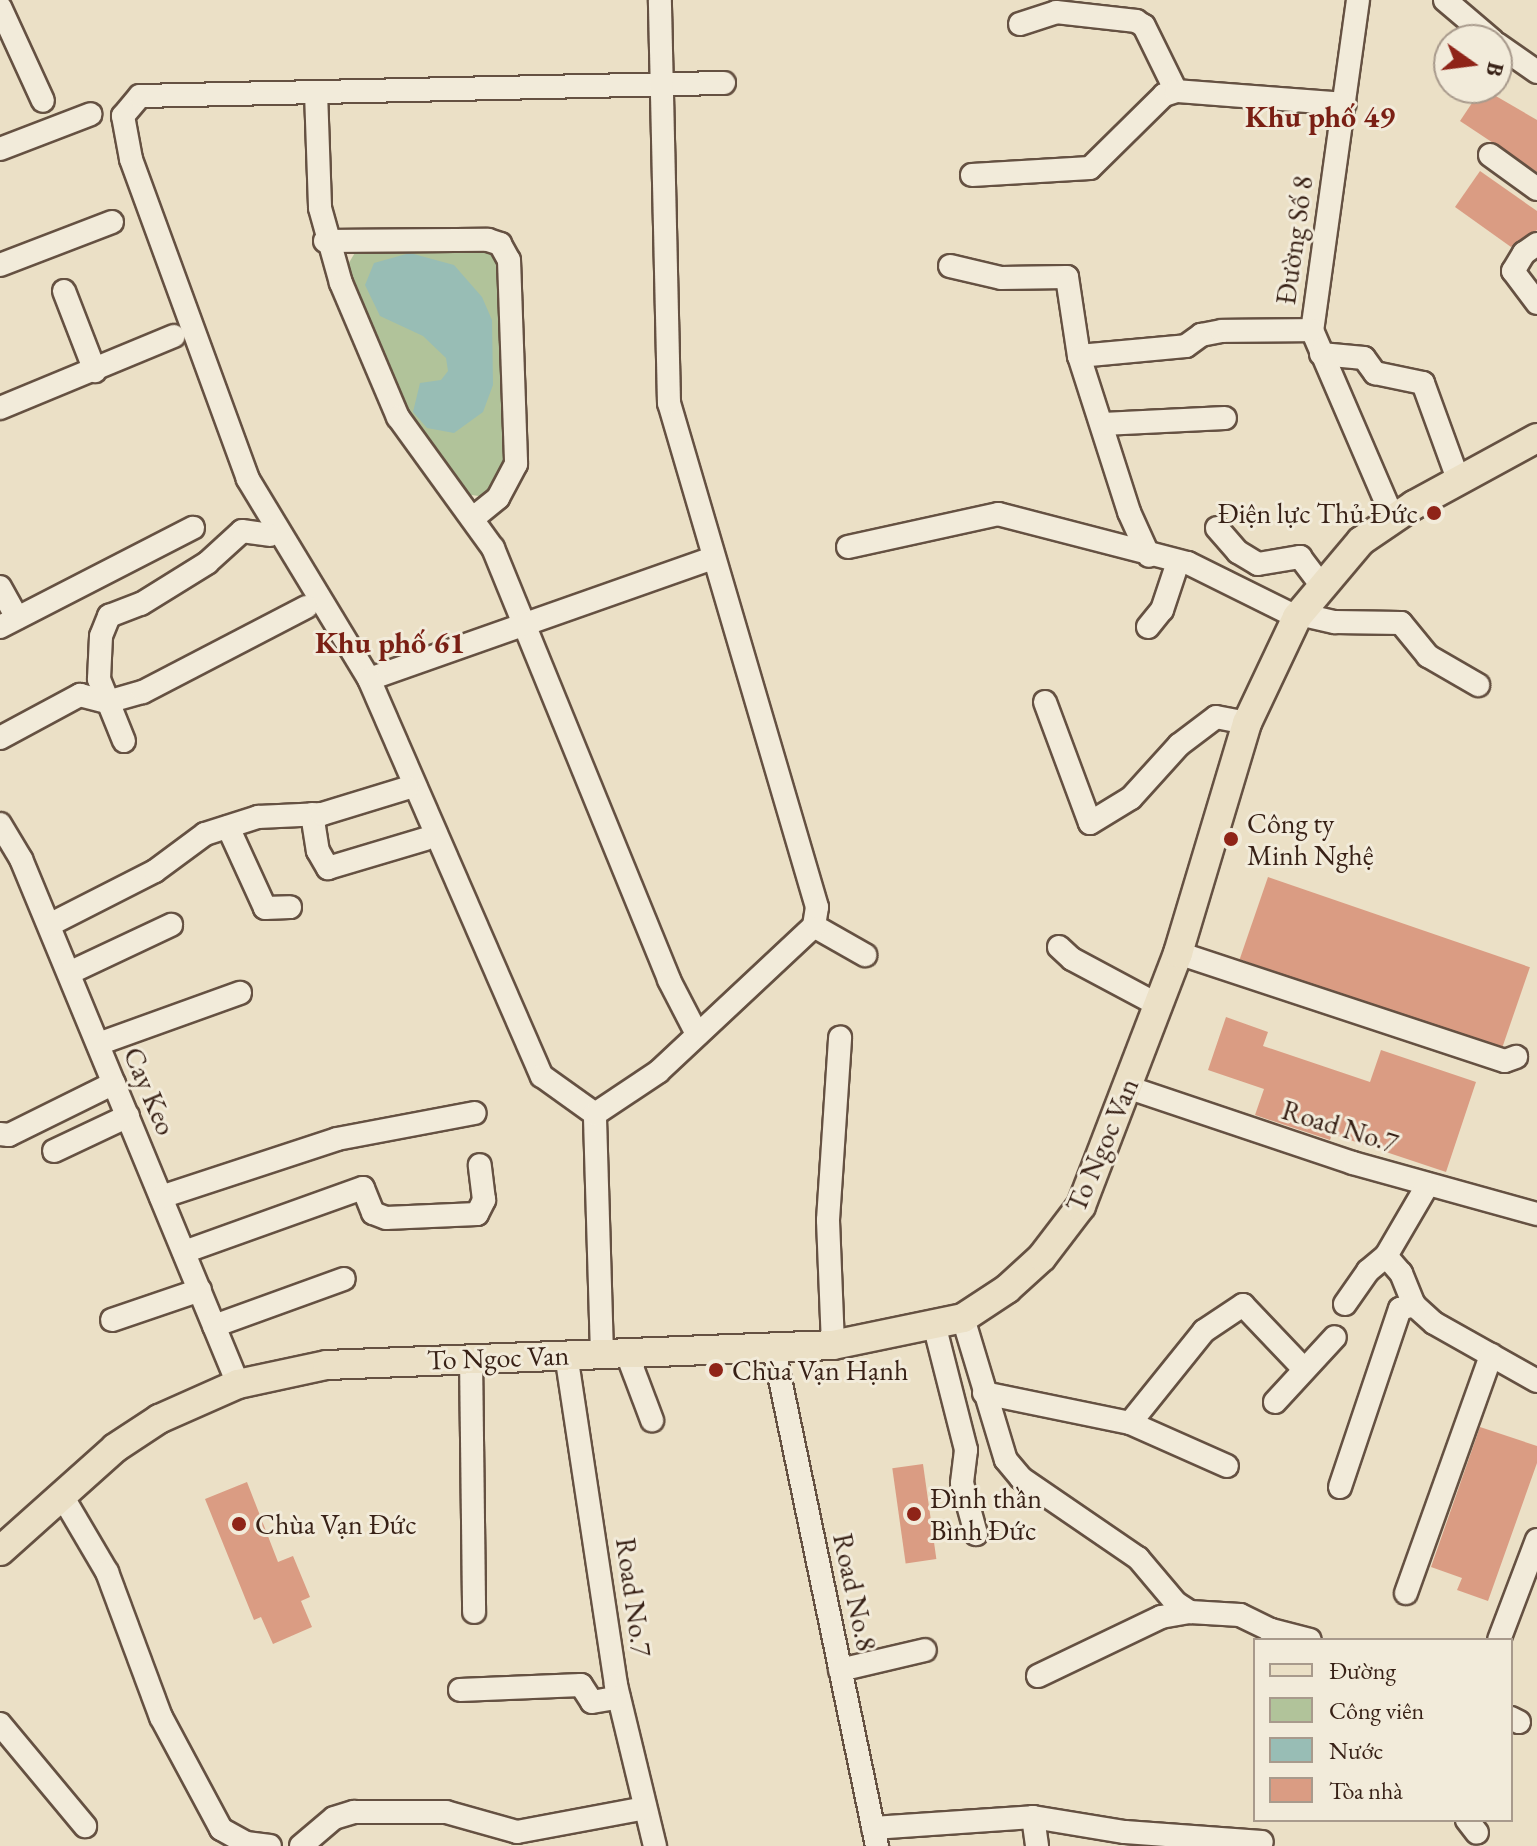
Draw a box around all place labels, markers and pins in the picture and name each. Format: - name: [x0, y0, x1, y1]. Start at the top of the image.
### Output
- place label: Điện lực Thủ Đức: [1218, 496, 1418, 530]
- marker: Điện lực Thủ Đức: [1425, 504, 1443, 522]
- place label: Công ty Minh Nghệ: [1247, 806, 1374, 872]
- marker: Công ty Minh Nghệ: [1222, 830, 1240, 848]
- place label: Chùa Vạn Hạnh: [732, 1353, 908, 1387]
- marker: Chùa Vạn Hạnh: [707, 1361, 725, 1379]
- place label: Đình thần Bình Đức: [930, 1481, 1042, 1547]
- marker: Đình thần Bình Đức: [905, 1505, 923, 1523]
- place label: Chùa Vạn Đức: [255, 1507, 417, 1541]
- marker: Chùa Vạn Đức: [230, 1515, 248, 1533]

